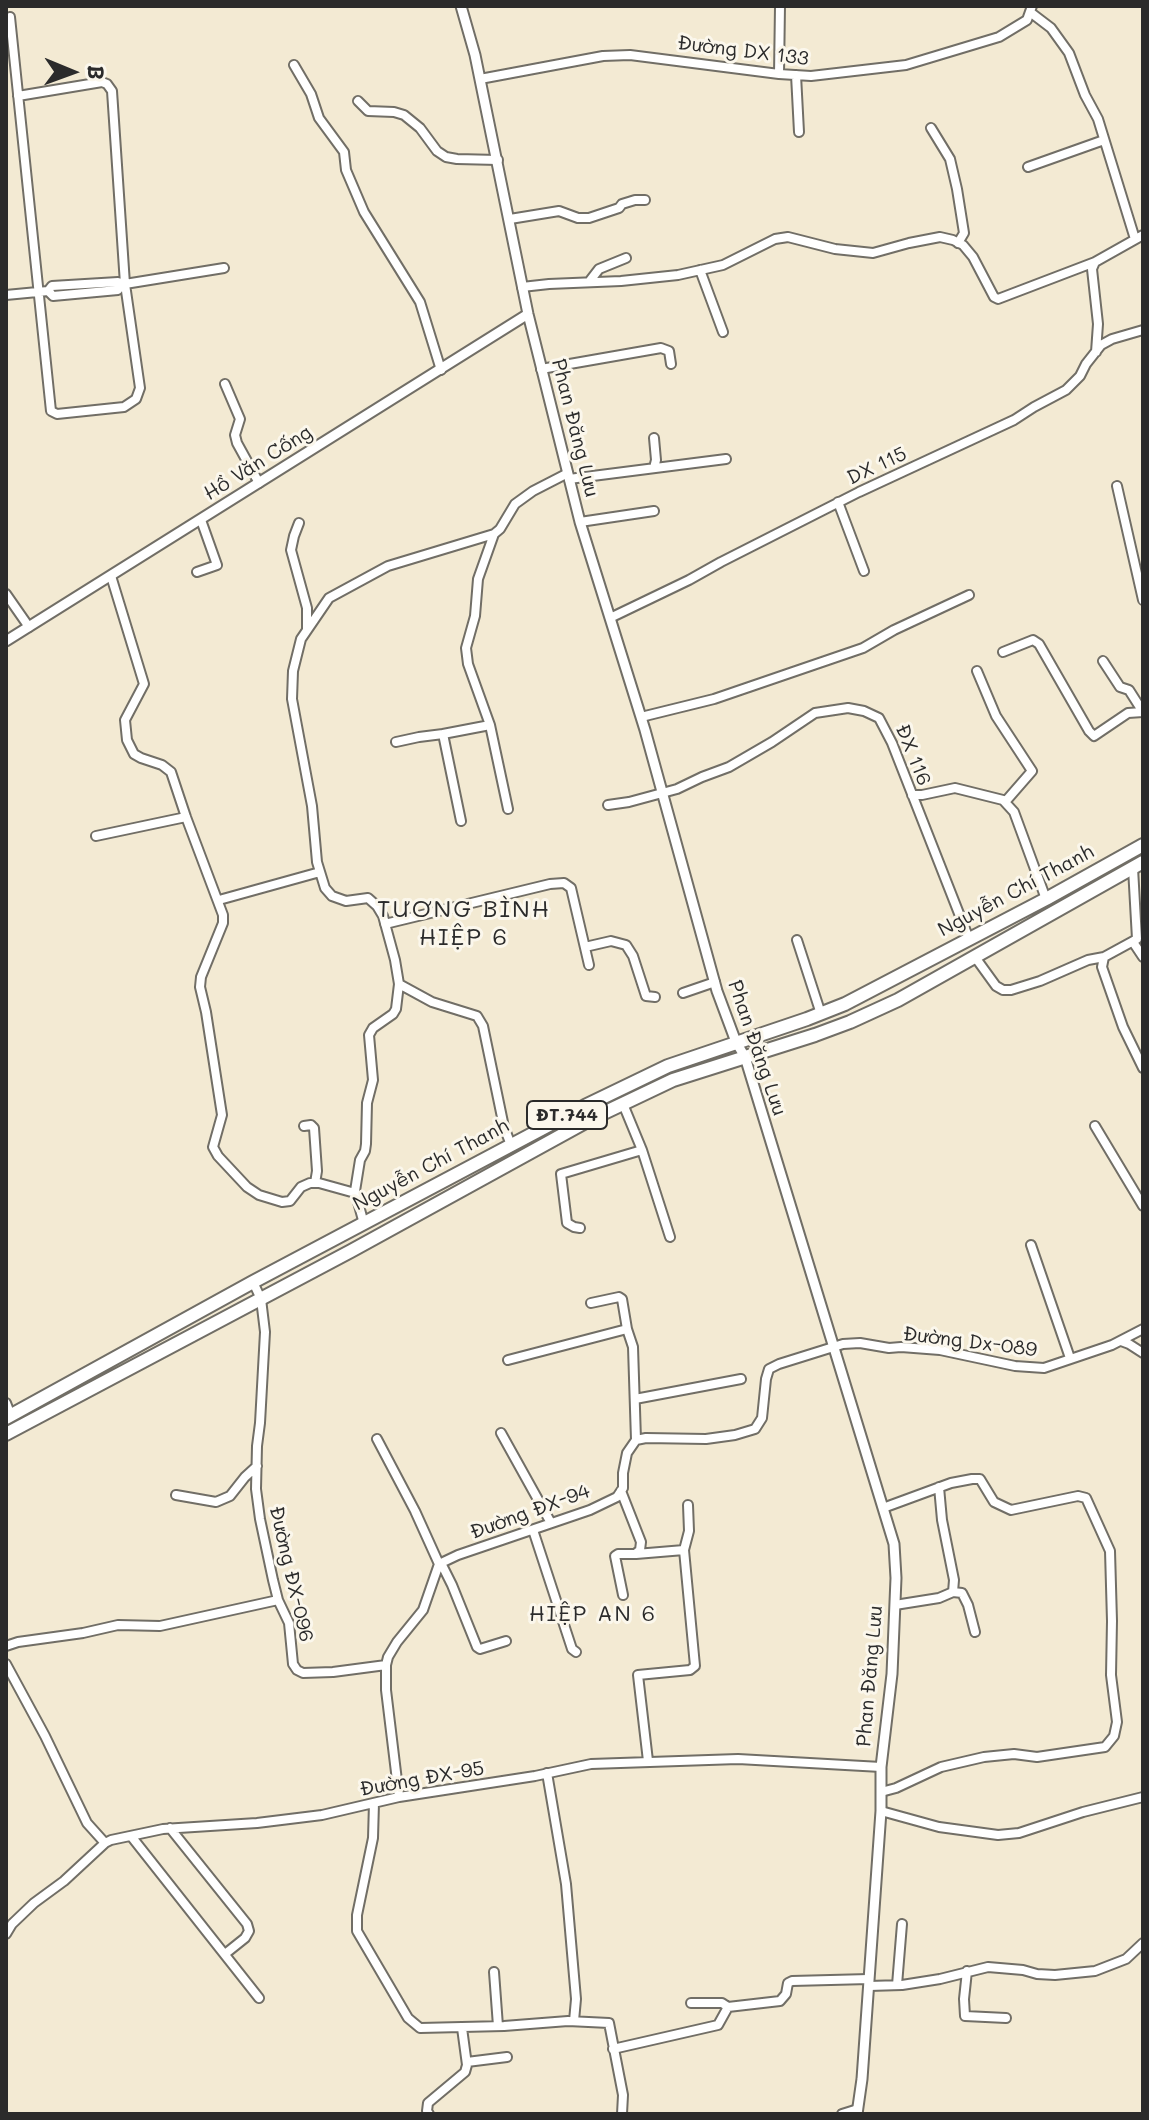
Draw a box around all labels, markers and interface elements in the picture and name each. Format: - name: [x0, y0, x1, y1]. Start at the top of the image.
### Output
- street label: Đường DX 133: [676, 31, 810, 71]
- north arrow: [32, 32, 112, 112]
- text: B: [82, 65, 111, 80]
- street label: Phan Đăng Lưu: [546, 356, 604, 500]
- street label: Hồ Văn Cống: [200, 420, 316, 506]
- street label: DX 115: [843, 442, 911, 490]
- street label: ĐX 116: [890, 721, 936, 789]
- street label: Nguyễn Chí Thanh: [934, 840, 1098, 942]
- district label: TƯƠNG BÌNH HIỆP 6: [377, 896, 551, 952]
- street label: Phan Đăng Lưu: [723, 977, 791, 1119]
- road number: ĐT.744: [527, 1101, 607, 1129]
- street label: Nguyễn Chí Thanh: [349, 1114, 513, 1216]
- street label: Đường Dx-089: [902, 1322, 1038, 1362]
- street label: Đường ĐX-94: [467, 1479, 593, 1545]
- street label: Đường ĐX-096: [264, 1504, 318, 1644]
- district label: HIỆP AN 6: [529, 1601, 657, 1627]
- street label: Phan Đăng Lưu: [852, 1604, 888, 1748]
- street label: Đường ĐX-95: [358, 1756, 486, 1802]

